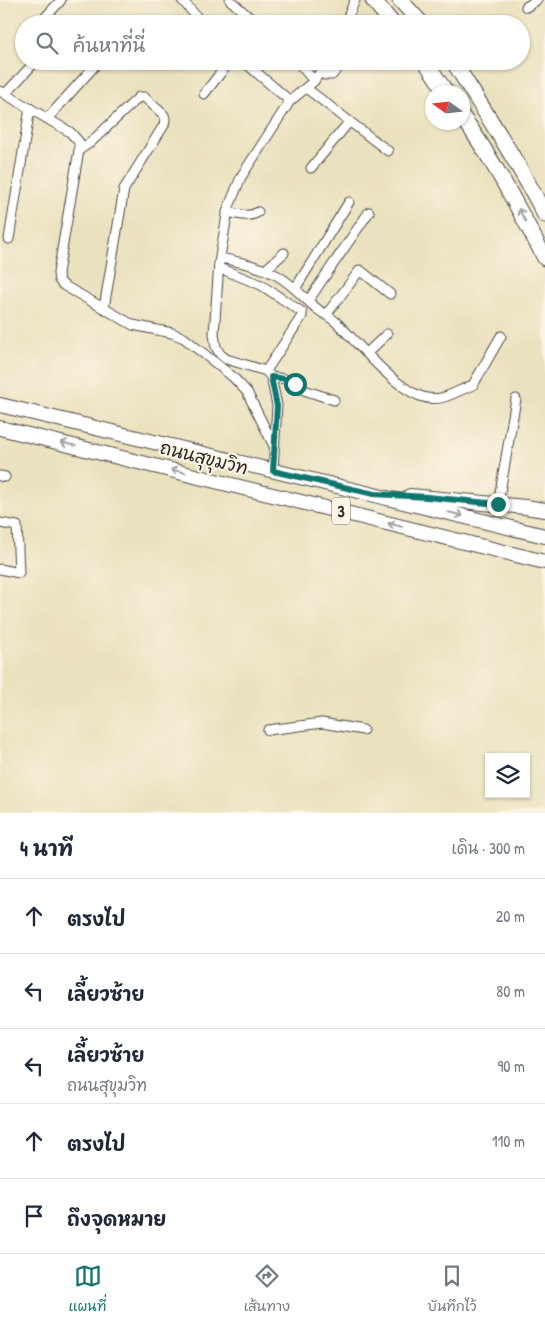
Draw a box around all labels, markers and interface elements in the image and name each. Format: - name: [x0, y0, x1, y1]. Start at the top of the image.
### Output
- search box: [15, 15, 530, 70]
- icon: search: [33, 29, 61, 57]
- text: ค้นหาที่นี่: [73, 32, 145, 58]
- north arrow: [425, 85, 470, 130]
- one-way arrow: [517, 208, 526, 223]
- route start: [284, 373, 307, 396]
- street label: ถนนสุขุมวิท: [157, 435, 251, 482]
- one-way arrow: [61, 439, 77, 448]
- one-way arrow: [170, 466, 186, 475]
- route end: [487, 493, 510, 516]
- road number: 3: [332, 498, 350, 524]
- one-way arrow: [447, 510, 463, 519]
- one-way arrow: [387, 519, 403, 529]
- map controls: [485, 753, 530, 798]
- button: layers: [485, 753, 530, 798]
- text: 4 นาที: [20, 834, 73, 863]
- text: เดิน · 300 m: [452, 837, 525, 859]
- icon: ahead: [20, 902, 48, 930]
- text: 20 m: [496, 905, 525, 927]
- text: ตรงไป: [67, 906, 125, 932]
- icon: left: [20, 977, 48, 1005]
- text: 80 m: [496, 980, 525, 1002]
- text: เลี้ยวซ้าย: [67, 981, 144, 1007]
- text: เลี้ยวซ้าย: [67, 1042, 144, 1068]
- icon: left: [20, 1052, 48, 1080]
- text: 90 m: [497, 1055, 525, 1077]
- text: ถนนสุขุมวิท: [67, 1074, 147, 1096]
- icon: ahead: [20, 1127, 48, 1155]
- text: 110 m: [492, 1130, 525, 1152]
- text: ตรงไป: [67, 1131, 125, 1157]
- icon: arrive: [20, 1202, 48, 1230]
- text: ถึงจุดหมาย: [67, 1206, 166, 1232]
- tab: แผนที่: [69, 1262, 106, 1316]
- tab: เส้นทาง: [244, 1262, 290, 1316]
- tab: บันทึกไว้: [427, 1262, 476, 1316]

